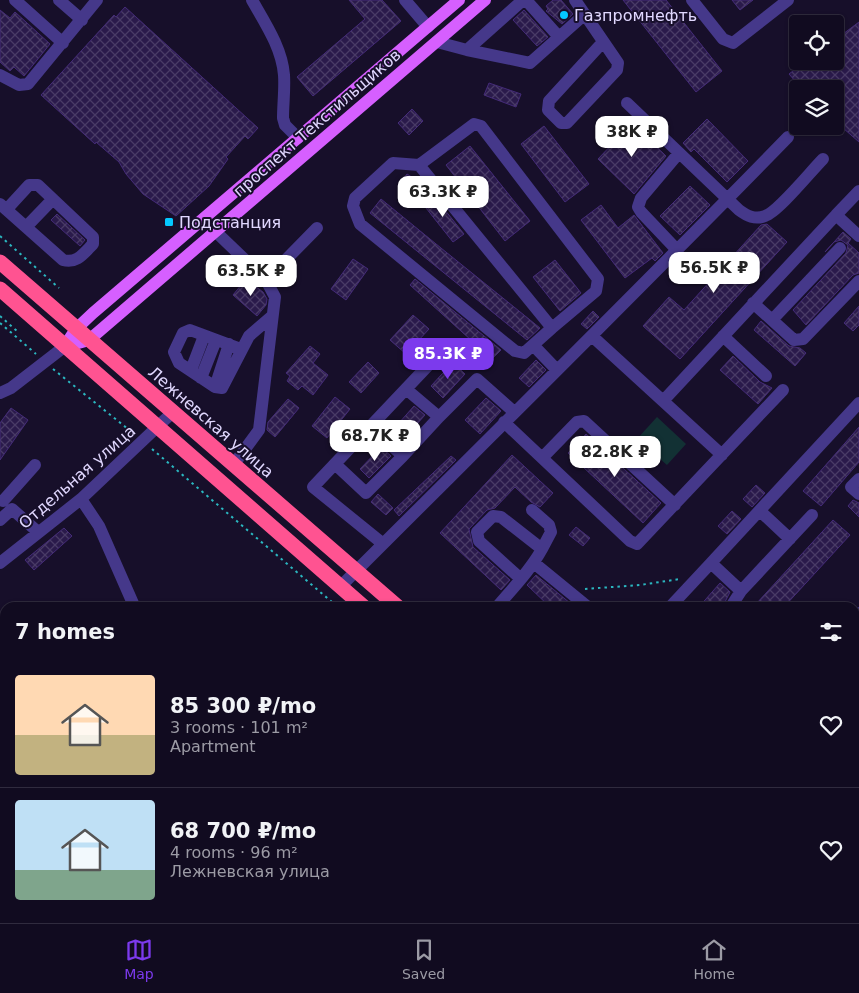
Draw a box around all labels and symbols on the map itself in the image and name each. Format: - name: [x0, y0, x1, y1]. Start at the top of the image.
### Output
- place label: Газпромнефть: [574, 6, 697, 25]
- marker: Газпромнефть: [558, 9, 570, 21]
- street label: проспект Текстильщиков: [229, 45, 405, 201]
- pin: 38K ₽: [597, 116, 667, 158]
- pin: 63.3K ₽: [397, 176, 489, 218]
- place label: Подстанция: [179, 213, 281, 232]
- marker: Подстанция: [163, 216, 175, 228]
- pin: 56.5K ₽: [668, 252, 760, 294]
- pin: 63.5K ₽: [205, 254, 297, 297]
- pin: 85.3K ₽: [402, 338, 494, 380]
- street label: Лежневская улица: [144, 362, 278, 482]
- pin: 68.7K ₽: [329, 420, 421, 462]
- street label: Отдельная улица: [15, 421, 139, 533]
- pin: 82.8K ₽: [569, 436, 661, 478]

